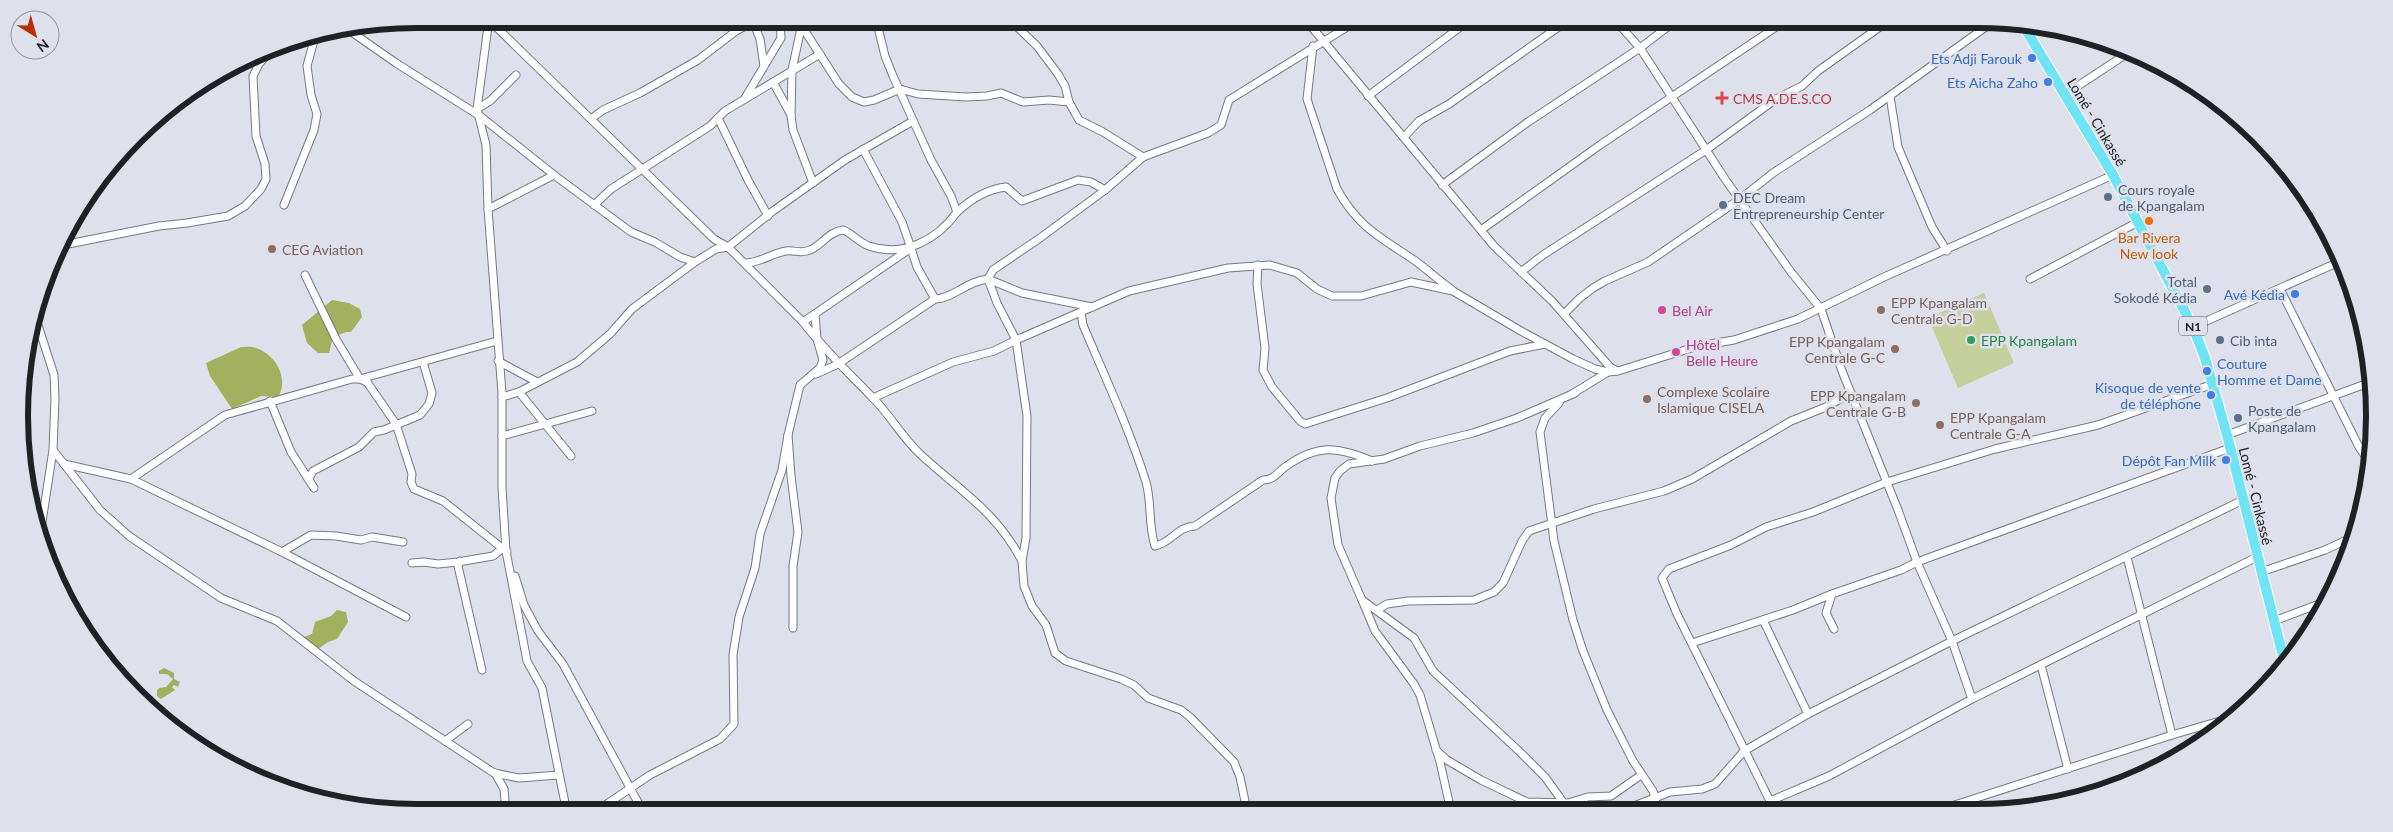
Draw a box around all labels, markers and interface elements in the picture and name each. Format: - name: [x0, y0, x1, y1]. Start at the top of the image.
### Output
- north arrow: [10, 10, 60, 60]
- text: N: [34, 36, 53, 56]
- place label: Ets Adji Farouk: [1931, 50, 2023, 67]
- marker: Ets Adji Farouk: [2026, 52, 2038, 64]
- place label: Ets Aicha Zaho: [1947, 74, 2038, 91]
- street label: Lomé - Cinkassé: [2064, 75, 2130, 169]
- marker: Ets Aicha Zaho: [2042, 76, 2054, 88]
- place label: CMS A.DE.S.CO: [1733, 90, 1832, 107]
- marker: CMS A.DE.S.CO: [1715, 91, 1729, 105]
- place label: Cours royale de Kpangalam: [2118, 181, 2205, 214]
- place label: DEC Dream Entrepreneurship Center: [1733, 189, 1884, 222]
- marker: Cours royale de Kpangalam: [2102, 191, 2114, 203]
- marker: DEC Dream Entrepreneurship Center: [1717, 199, 1729, 211]
- marker: Bar Rivera New look: [2143, 215, 2155, 227]
- place label: Bar Rivera New look: [2118, 229, 2180, 262]
- place label: CEG Aviation: [282, 241, 363, 258]
- marker: CEG Aviation: [266, 243, 278, 255]
- place label: Total Sokodé Kédia: [2114, 273, 2197, 306]
- marker: Total Sokodé Kédia: [2201, 283, 2213, 295]
- place label: Avé Kédia: [2224, 286, 2285, 303]
- marker: Avé Kédia: [2289, 288, 2301, 300]
- place label: EPP Kpangalam Centrale G-D: [1891, 294, 1987, 327]
- place label: Bel Air: [1672, 302, 1713, 319]
- marker: Bel Air: [1656, 304, 1668, 316]
- marker: EPP Kpangalam Centrale G-D: [1875, 304, 1887, 316]
- road number: N1: [2179, 316, 2207, 336]
- place label: EPP Kpangalam: [1981, 332, 2077, 349]
- place label: Cib inta: [2230, 332, 2277, 349]
- place label: EPP Kpangalam Centrale G-C: [1789, 333, 1886, 366]
- marker: EPP Kpangalam: [1965, 334, 1977, 346]
- marker: Cib inta: [2214, 334, 2226, 346]
- place label: Hôtel Belle Heure: [1686, 336, 1758, 369]
- marker: EPP Kpangalam Centrale G-C: [1889, 343, 1901, 355]
- marker: Hôtel Belle Heure: [1670, 346, 1682, 358]
- place label: Couture Homme et Dame: [2217, 355, 2322, 388]
- marker: Couture Homme et Dame: [2201, 365, 2213, 377]
- place label: Kisoque de vente de téléphone: [2095, 379, 2201, 412]
- place label: Complexe Scolaire Islamique CISELA: [1657, 383, 1770, 416]
- place label: EPP Kpangalam Centrale G-B: [1810, 387, 1906, 420]
- marker: Kisoque de vente de téléphone: [2205, 389, 2217, 401]
- marker: Complexe Scolaire Islamique CISELA: [1641, 393, 1653, 405]
- marker: EPP Kpangalam Centrale G-B: [1910, 397, 1922, 409]
- place label: Poste de Kpangalam: [2248, 402, 2316, 435]
- place label: EPP Kpangalam Centrale G-A: [1950, 409, 2046, 442]
- marker: Poste de Kpangalam: [2232, 412, 2244, 424]
- marker: EPP Kpangalam Centrale G-A: [1934, 419, 1946, 431]
- street label: Lomé - Cinkassé: [2236, 445, 2276, 547]
- place label: Dépôt Fan Milk: [2122, 452, 2217, 469]
- marker: Dépôt Fan Milk: [2220, 454, 2232, 466]

